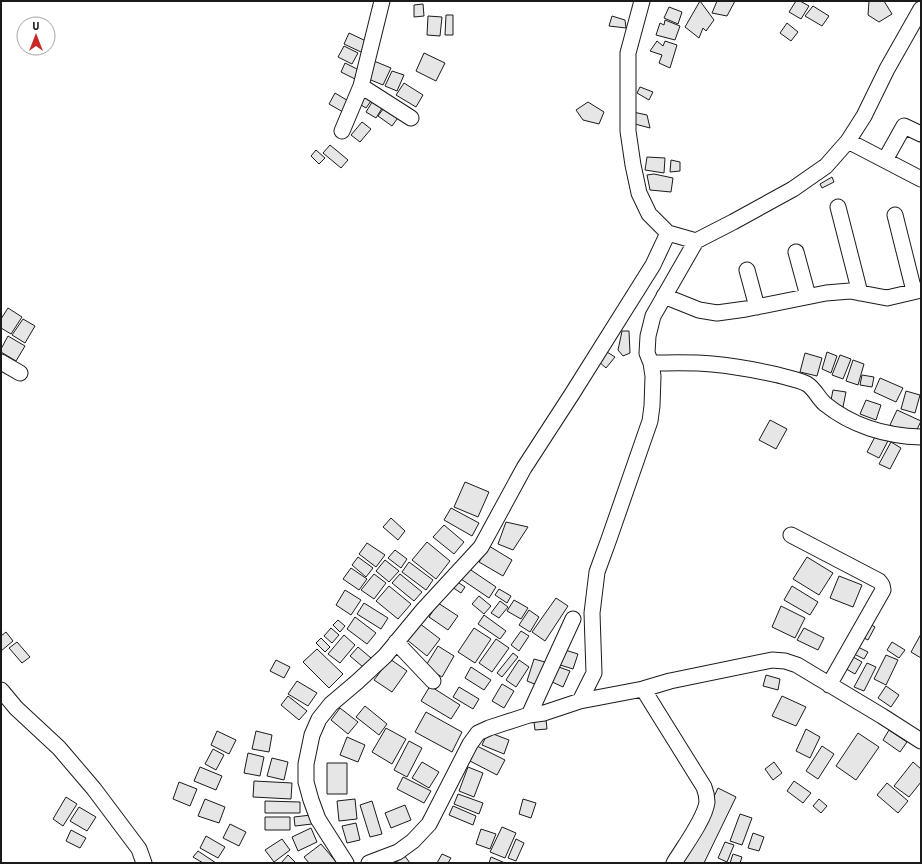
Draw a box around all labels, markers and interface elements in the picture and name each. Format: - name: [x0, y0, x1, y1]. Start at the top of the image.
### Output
- north arrow: [16, 16, 56, 56]
- text: U: [32, 19, 40, 34]

